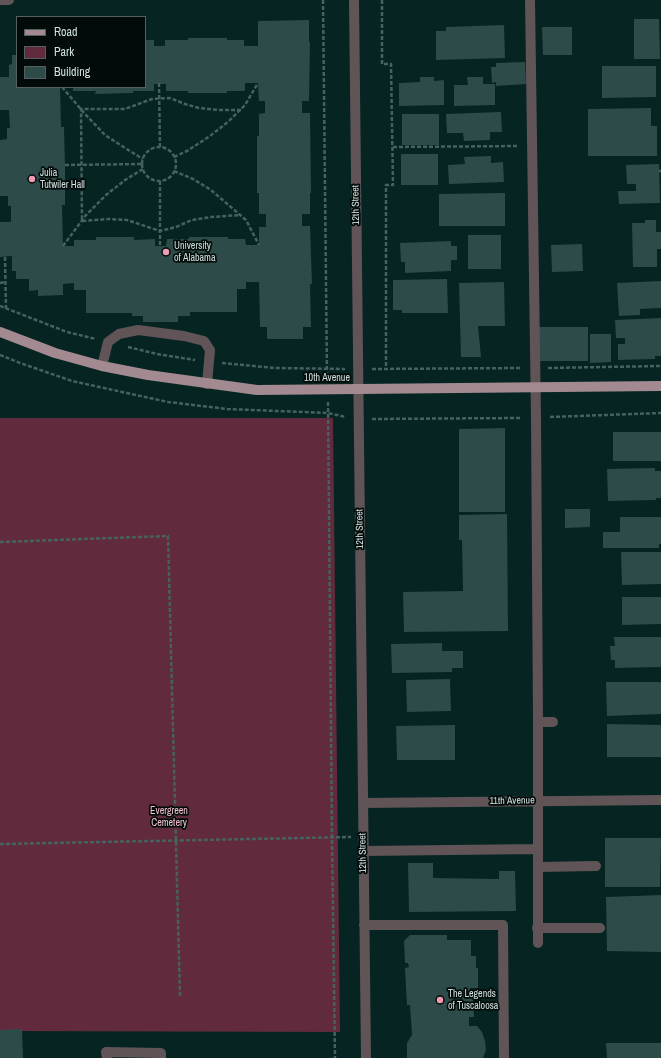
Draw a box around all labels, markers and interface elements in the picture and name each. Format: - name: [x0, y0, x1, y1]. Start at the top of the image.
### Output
- legend: [16, 16, 146, 88]
- text: Road: [54, 24, 78, 40]
- text: Park: [54, 44, 74, 60]
- text: Building: [54, 64, 90, 80]
- place label: Julia Tutwiler Hall: [40, 167, 85, 190]
- marker: Julia Tutwiler Hall: [27, 174, 37, 184]
- street label: 12th Street: [350, 185, 362, 225]
- place label: University of Alabama: [174, 240, 215, 264]
- marker: University of Alabama: [161, 247, 171, 257]
- street label: 10th Avenue: [304, 372, 350, 384]
- street label: 12th Street: [354, 509, 366, 549]
- street label: 11th Avenue: [489, 795, 535, 807]
- park label: Evergreen Cemetery: [150, 805, 188, 828]
- street label: 12th Street: [357, 833, 369, 873]
- place label: The Legends of Tuscaloosa: [448, 988, 498, 1012]
- marker: The Legends of Tuscaloosa: [435, 995, 445, 1005]

